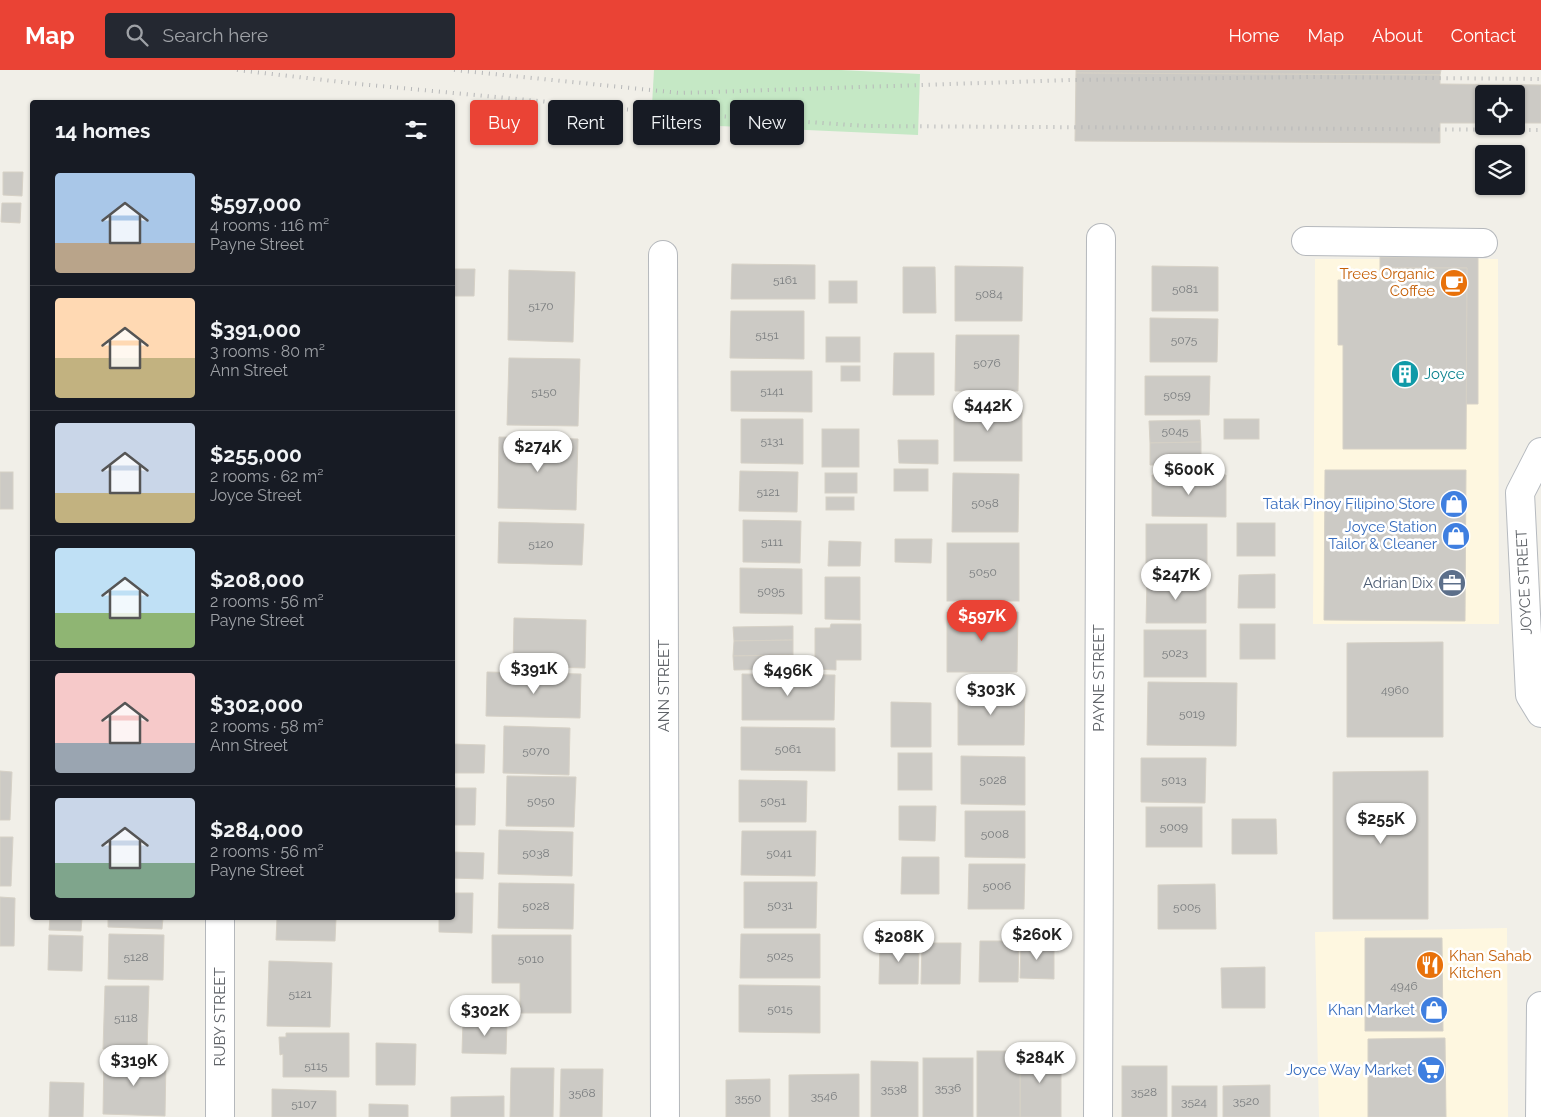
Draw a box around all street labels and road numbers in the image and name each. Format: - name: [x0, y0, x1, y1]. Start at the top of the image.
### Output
- street label: JOYCE STREET: [1512, 529, 1536, 635]
- street label: PAYNE STREET: [1090, 624, 1108, 732]
- street label: ANN STREET: [655, 640, 673, 732]
- street label: RUBY STREET: [211, 967, 229, 1067]

